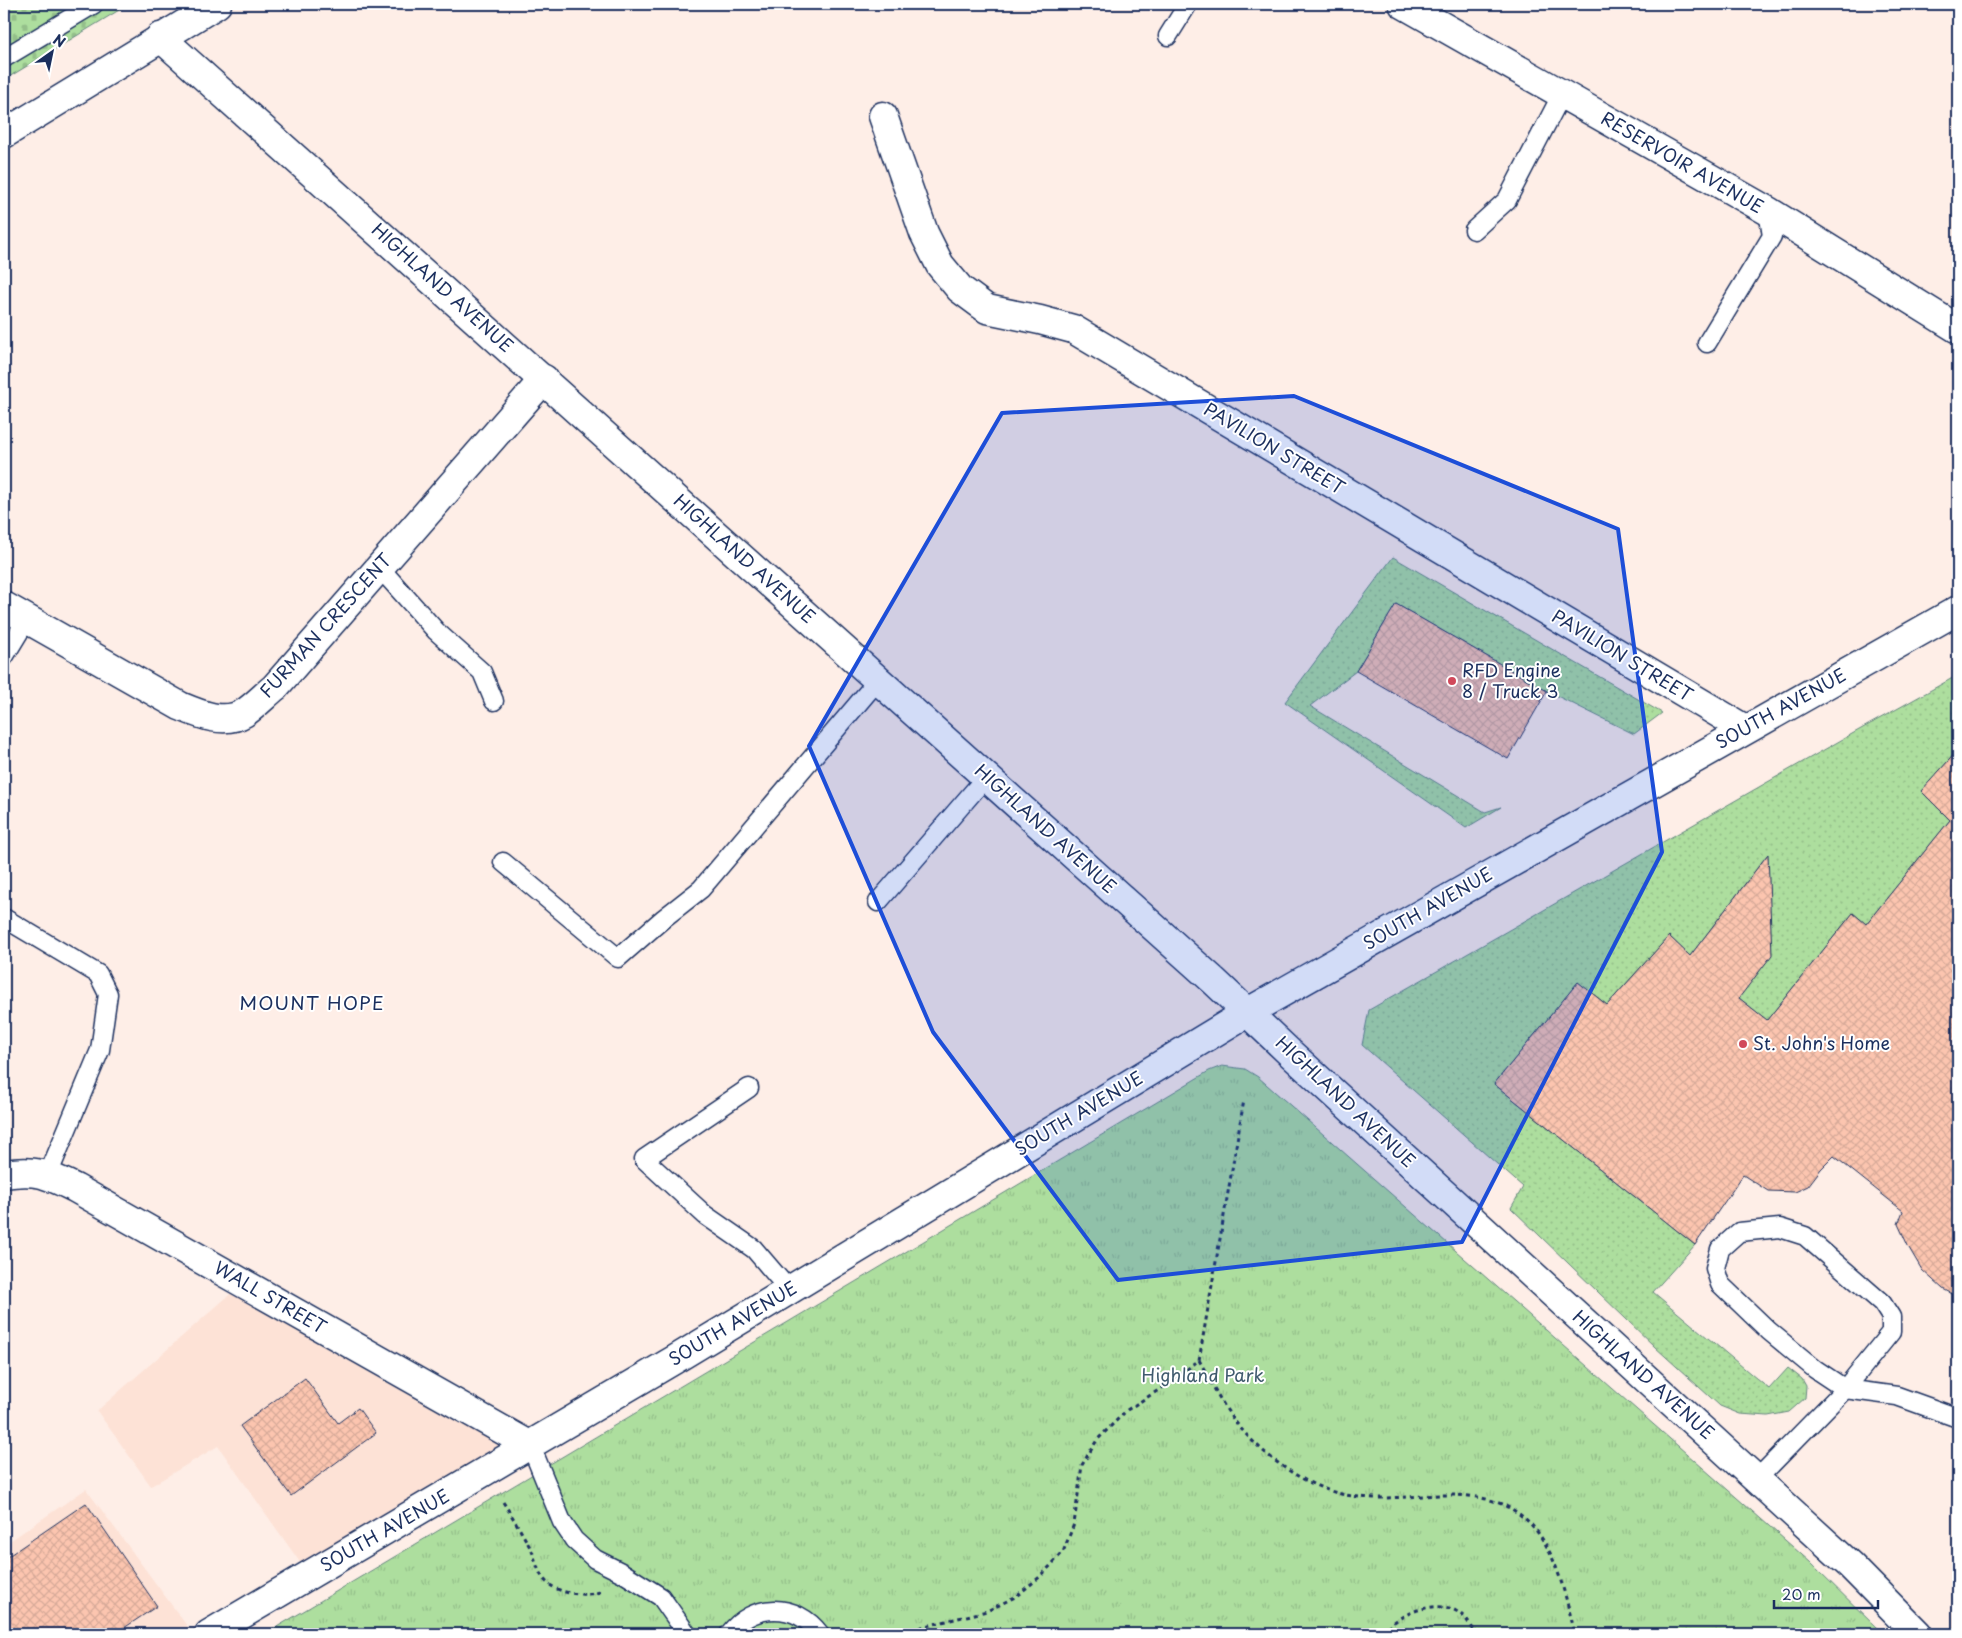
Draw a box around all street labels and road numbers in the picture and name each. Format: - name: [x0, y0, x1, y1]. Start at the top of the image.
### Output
- street label: RESERVOIR AVENUE: [1597, 104, 1769, 219]
- street label: HIGHLAND AVENUE: [366, 216, 520, 358]
- street label: PAVILION STREET: [1199, 395, 1351, 501]
- street label: HIGHLAND AVENUE: [668, 487, 822, 629]
- street label: FURMAN CRESCENT: [253, 546, 398, 703]
- street label: PAVILION STREET: [1547, 602, 1699, 708]
- street label: SOUTH AVENUE: [1710, 661, 1850, 755]
- street label: HIGHLAND AVENUE: [969, 757, 1123, 899]
- street label: SOUTH AVENUE: [1357, 860, 1497, 956]
- street label: HIGHLAND AVENUE: [1270, 1029, 1422, 1173]
- street label: SOUTH AVENUE: [1009, 1064, 1148, 1162]
- street label: WALL STREET: [210, 1254, 333, 1340]
- street label: SOUTH AVENUE: [663, 1274, 802, 1372]
- street label: HIGHLAND AVENUE: [1567, 1303, 1721, 1445]
- street label: SOUTH AVENUE: [314, 1482, 454, 1578]

